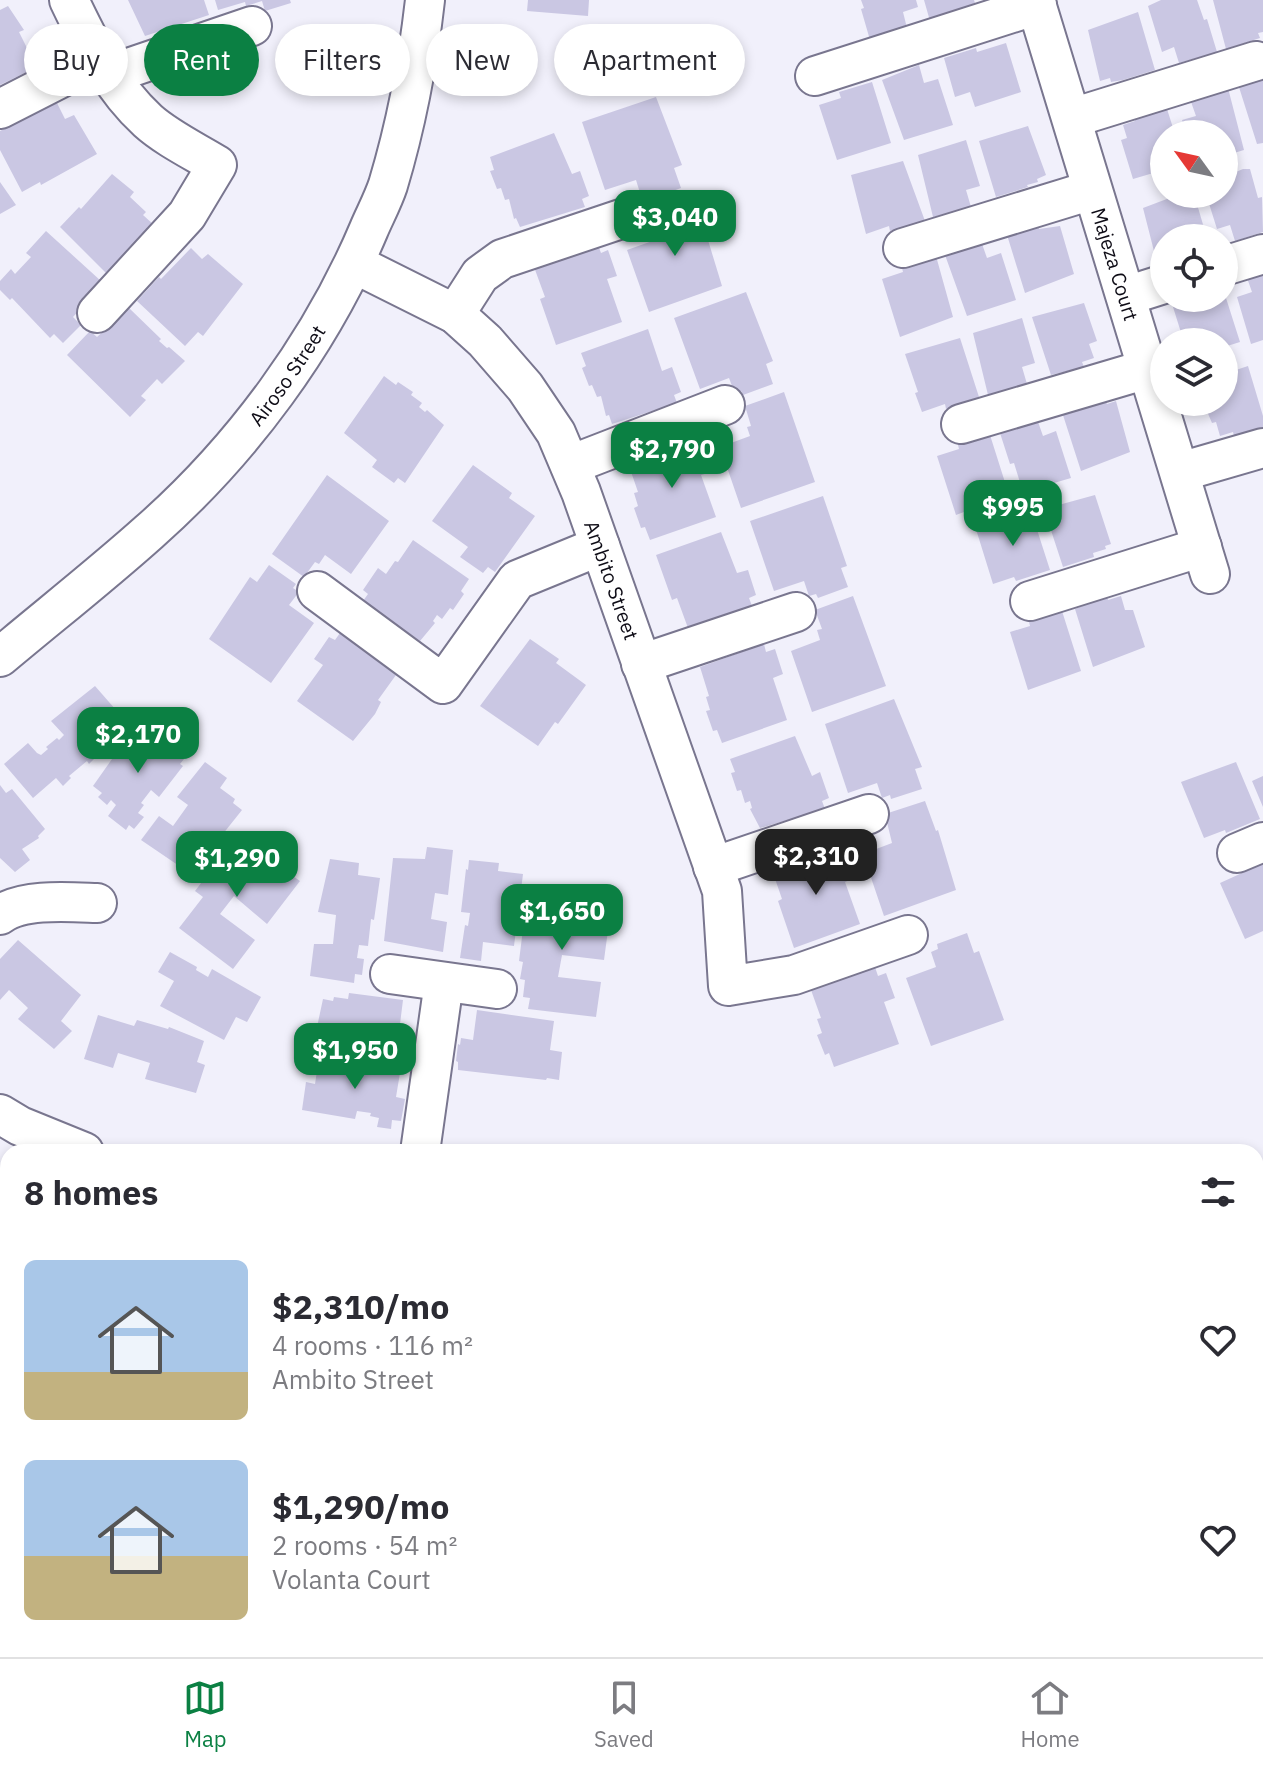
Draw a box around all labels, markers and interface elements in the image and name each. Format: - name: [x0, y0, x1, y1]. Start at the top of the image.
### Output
- chip: Buy: [24, 24, 128, 96]
- chip: Rent: [144, 24, 259, 96]
- chip: Filters: [275, 24, 410, 96]
- chip: New: [426, 24, 538, 96]
- chip: Apartment: [554, 24, 745, 96]
- north arrow: [1150, 120, 1238, 208]
- map controls: [1150, 120, 1238, 416]
- pin: $3,040: [610, 190, 740, 258]
- text: $3,040: [632, 199, 718, 233]
- street label: Majeza Court: [1086, 204, 1145, 324]
- button: locate: [1150, 224, 1238, 312]
- street label: Airoso Street: [242, 320, 331, 431]
- button: layers: [1150, 328, 1238, 416]
- pin: $2,790: [607, 422, 737, 490]
- text: $2,790: [629, 431, 715, 465]
- pin: $995: [966, 480, 1060, 548]
- text: $995: [982, 489, 1044, 523]
- street label: Ambito Street: [579, 517, 646, 643]
- pin: $2,170: [73, 707, 203, 775]
- text: $2,170: [95, 716, 181, 750]
- pin: $2,310: [751, 829, 881, 897]
- pin: $1,290: [172, 831, 302, 899]
- text: $2,310: [773, 838, 859, 872]
- text: $1,290: [194, 840, 280, 874]
- pin: $1,650: [497, 884, 627, 952]
- text: $1,650: [519, 893, 605, 927]
- pin: $1,950: [290, 1023, 420, 1091]
- text: $1,950: [312, 1032, 398, 1066]
- text: 8 homes: [24, 1170, 159, 1214]
- icon: filters: [1196, 1170, 1240, 1214]
- text: $2,310/mo: [272, 1284, 449, 1328]
- icon: home: [88, 1292, 184, 1388]
- icon: heart: [1196, 1318, 1240, 1362]
- text: 4 rooms · 116 m²: [272, 1328, 473, 1362]
- text: Ambito Street: [272, 1362, 434, 1396]
- text: $1,290/mo: [272, 1484, 449, 1528]
- icon: home: [88, 1492, 184, 1588]
- icon: heart: [1196, 1518, 1240, 1562]
- text: 2 rooms · 54 m²: [272, 1528, 457, 1562]
- text: Volanta Court: [272, 1562, 431, 1596]
- tab: Map: [183, 1676, 227, 1753]
- tab: Saved: [594, 1676, 654, 1753]
- tab: Home: [1020, 1676, 1080, 1753]

